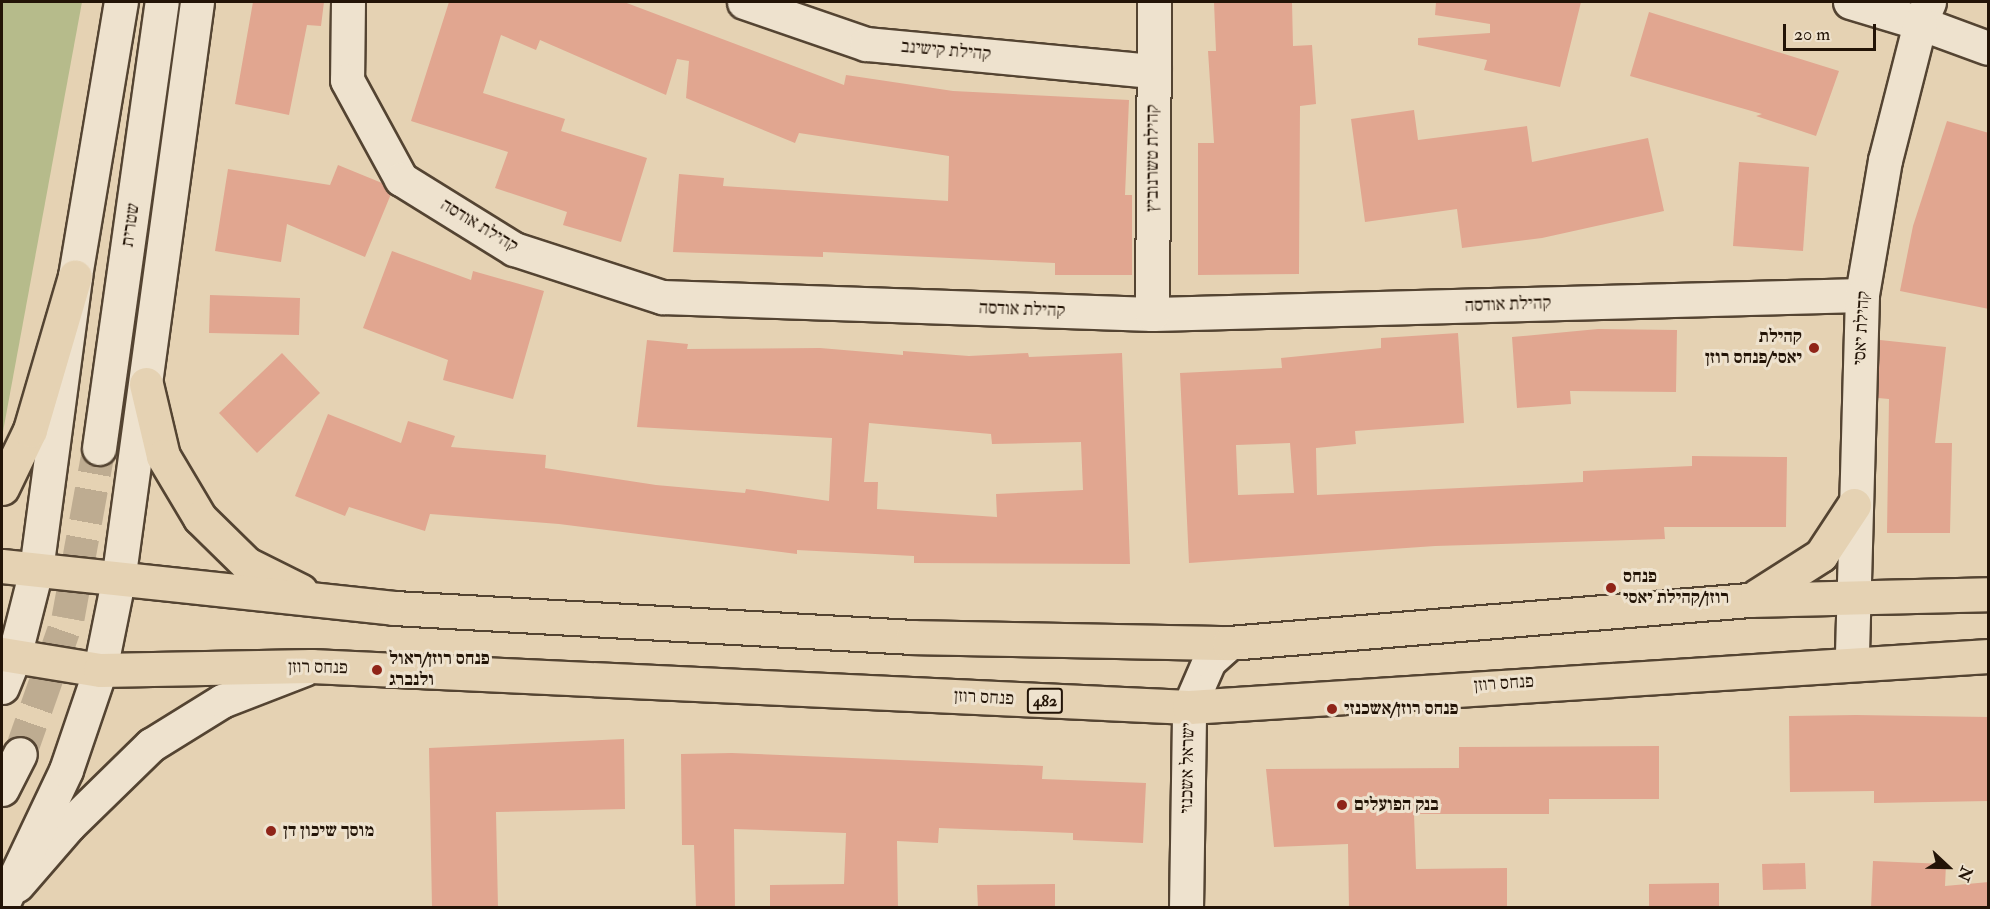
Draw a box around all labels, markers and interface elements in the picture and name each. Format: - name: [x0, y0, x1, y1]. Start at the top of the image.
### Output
- scale bar: [1786, 12, 1879, 50]
- text: 20 m: [1794, 23, 1830, 46]
- street label: קהילת קישינב: [900, 36, 992, 66]
- street label: קהילת טשרנוביץ: [1142, 104, 1164, 212]
- street label: קהילת אודסה: [436, 194, 522, 258]
- street label: שטרית: [117, 202, 145, 248]
- street label: קהילת יאסי: [1849, 290, 1875, 366]
- street label: קהילת אודסה: [1464, 293, 1552, 317]
- street label: קהילת אודסה: [978, 298, 1066, 322]
- place label: קהילת יאסי/פנחס רוזן: [1705, 327, 1802, 370]
- marker: קהילת יאסי/פנחס רוזן: [1807, 341, 1821, 355]
- place label: פנחס רוזן/קהילת יאסי: [1623, 567, 1729, 610]
- marker: פנחס רוזן/קהילת יאסי: [1604, 581, 1618, 595]
- place label: פנחס רוזן/ראול ולנברג: [389, 649, 490, 692]
- street label: פנחס רוזן: [288, 657, 348, 679]
- marker: פנחס רוזן/ראול ולנברג: [370, 663, 384, 677]
- street label: פנחס רוזן: [1473, 671, 1535, 697]
- street label: פנחס רוזן: [953, 686, 1015, 710]
- road number: 482: [1026, 688, 1064, 714]
- place label: פנחס רוזן/אשכנזי: [1344, 698, 1459, 720]
- marker: פנחס רוזן/אשכנזי: [1325, 702, 1339, 716]
- street label: ישראל אשכנזי: [1176, 722, 1200, 814]
- place label: בנק הפועלים: [1354, 794, 1439, 816]
- marker: בנק הפועלים: [1335, 798, 1349, 812]
- place label: מוסך שיכון דן: [283, 820, 374, 842]
- marker: מוסך שיכון דן: [264, 824, 278, 838]
- north arrow: [1918, 837, 1978, 897]
- text: N: [1953, 863, 1977, 884]

